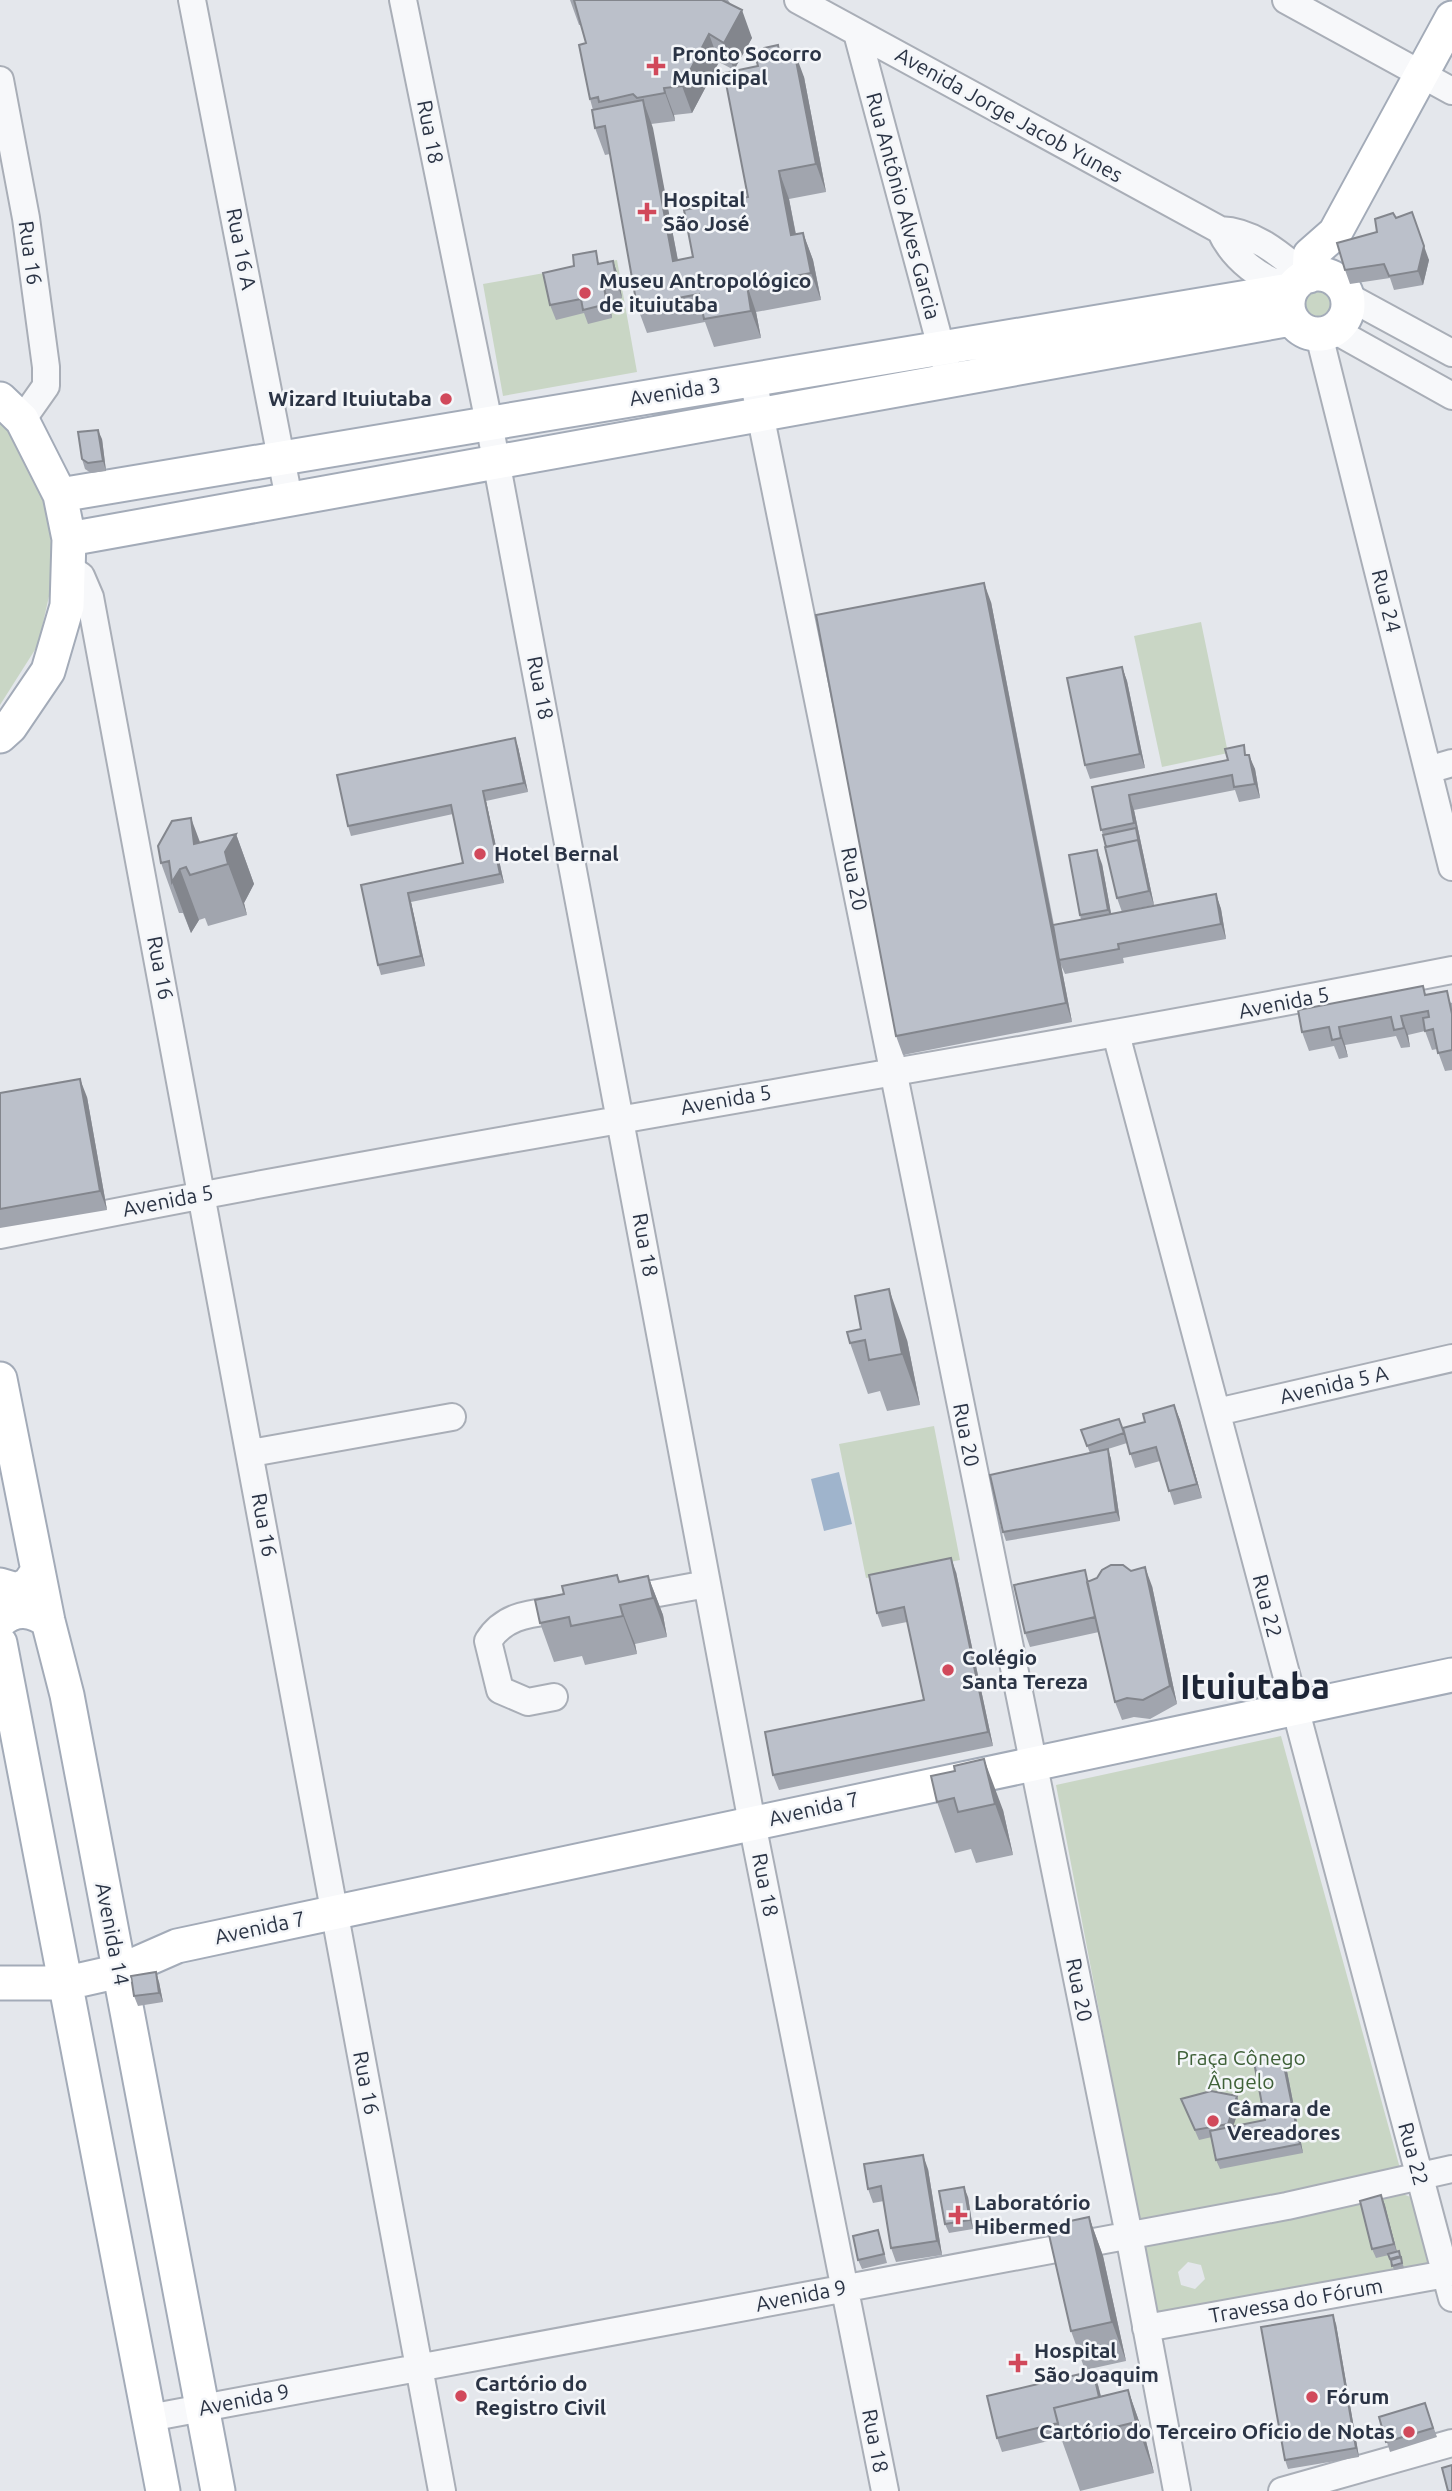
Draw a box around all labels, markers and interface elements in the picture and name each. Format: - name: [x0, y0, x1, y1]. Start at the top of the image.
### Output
- place label: Pronto Socorro Municipal: [672, 41, 822, 89]
- street label: Avenida Jorge Jacob Yunes: [892, 42, 1127, 187]
- marker: Pronto Socorro Municipal: [646, 56, 666, 76]
- street label: Rua Antônio Alves Garcia: [862, 90, 946, 322]
- street label: Rua 18: [413, 98, 449, 166]
- place label: Hospital São José: [663, 187, 750, 235]
- marker: Hospital São José: [637, 202, 657, 222]
- street label: Rua 16 A: [222, 206, 262, 292]
- street label: Rua 16: [15, 219, 47, 286]
- place label: Museu Antropológico de ituiutaba: [599, 268, 811, 316]
- marker: Museu Antropológico de ituiutaba: [577, 285, 593, 301]
- street label: Avenida 3: [628, 372, 722, 410]
- place label: Wizard Ituiutaba: [268, 386, 432, 410]
- marker: Wizard Ituiutaba: [438, 391, 454, 407]
- street label: Rua 24: [1368, 567, 1406, 635]
- street label: Rua 18: [523, 654, 559, 722]
- place label: Hotel Bernal: [494, 841, 619, 865]
- street label: Rua 20: [837, 845, 873, 913]
- marker: Hotel Bernal: [472, 846, 488, 862]
- street label: Rua 16: [143, 934, 179, 1002]
- street label: Avenida 5: [1236, 981, 1331, 1023]
- street label: Avenida 5: [678, 1079, 773, 1119]
- street label: Avenida 5: [120, 1179, 215, 1221]
- street label: Rua 18: [629, 1211, 663, 1279]
- street label: Avenida 5 A: [1277, 1360, 1391, 1408]
- street label: Rua 20: [949, 1401, 985, 1469]
- street label: Rua 16: [248, 1491, 282, 1559]
- street label: Rua 22: [1249, 1572, 1287, 1640]
- place label: Colégio Santa Tereza: [962, 1645, 1088, 1693]
- marker: Colégio Santa Tereza: [940, 1662, 956, 1678]
- district label: Ituiutaba: [1180, 1666, 1330, 1706]
- street label: Avenida 7: [766, 1786, 861, 1830]
- street label: Rua 18: [748, 1851, 784, 1919]
- street label: Avenida 14: [91, 1881, 135, 1987]
- street label: Avenida 7: [212, 1906, 307, 1948]
- street label: Rua 20: [1062, 1956, 1098, 2024]
- park label: Praça Cônego Ângelo: [1176, 2045, 1306, 2093]
- street label: Rua 16: [349, 2049, 385, 2117]
- place label: Câmara de Vereadores: [1227, 2096, 1340, 2144]
- marker: Câmara de Vereadores: [1205, 2113, 1221, 2129]
- street label: Rua 22: [1394, 2120, 1434, 2188]
- place label: Laboratório Hibermed: [974, 2190, 1091, 2238]
- marker: Laboratório Hibermed: [948, 2205, 968, 2225]
- street label: Travessa do Fórum: [1207, 2273, 1385, 2327]
- street label: Avenida 9: [753, 2274, 848, 2316]
- place label: Hospital São Joaquim: [1034, 2338, 1159, 2386]
- marker: Hospital São Joaquim: [1008, 2353, 1028, 2373]
- place label: Cartório do Registro Civil: [475, 2371, 606, 2419]
- street label: Avenida 9: [196, 2378, 291, 2420]
- place label: Fórum: [1326, 2384, 1389, 2408]
- marker: Cartório do Registro Civil: [453, 2388, 469, 2404]
- marker: Fórum: [1304, 2389, 1320, 2405]
- street label: Rua 18: [858, 2407, 894, 2475]
- place label: Cartório do Terceiro Ofício de Notas: [1039, 2419, 1395, 2443]
- marker: Cartório do Terceiro Ofício de Notas: [1401, 2424, 1417, 2440]

